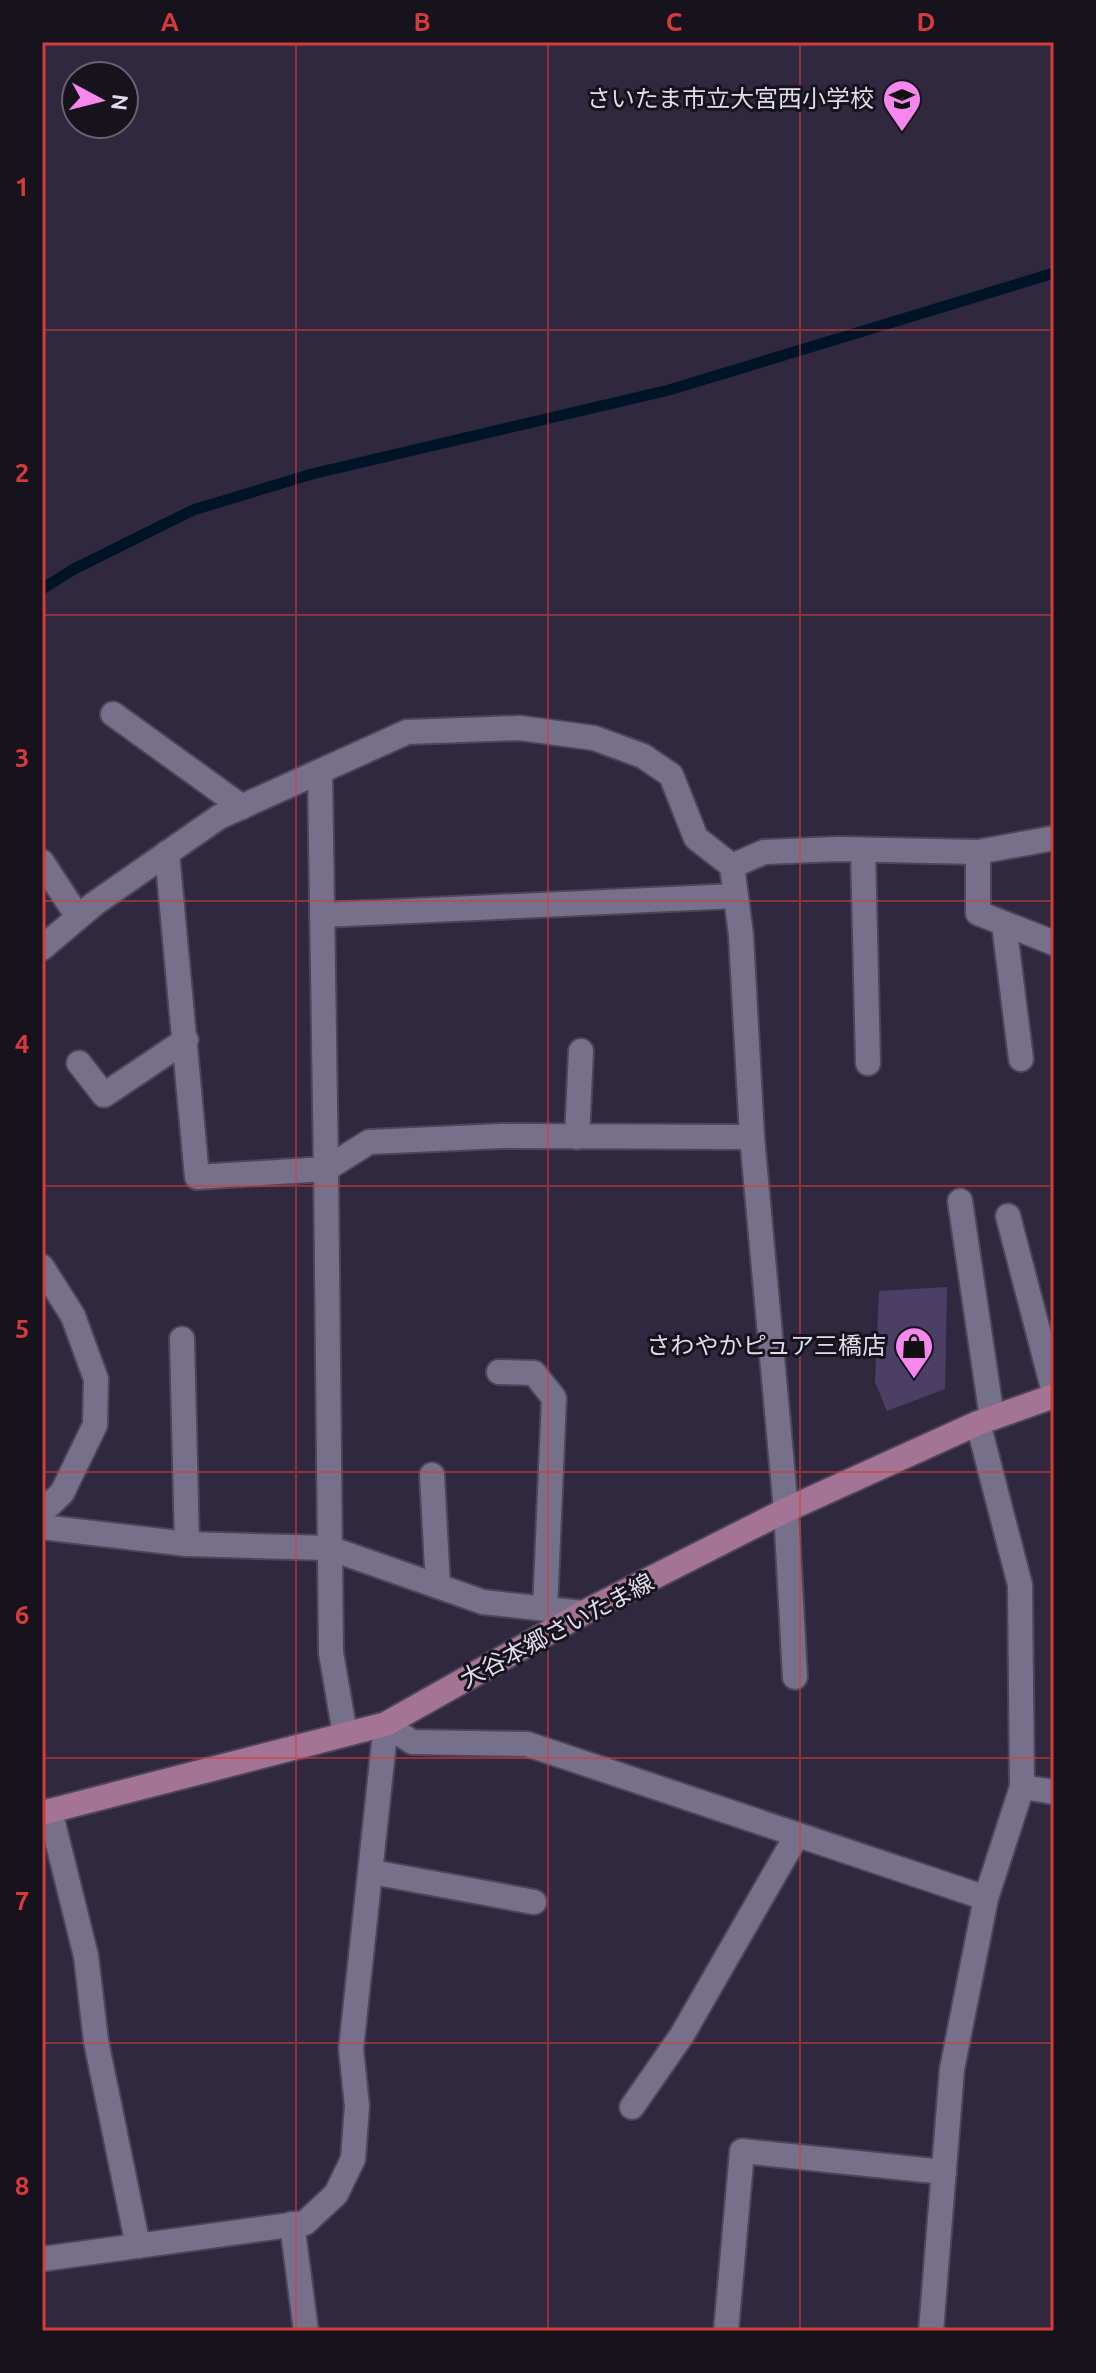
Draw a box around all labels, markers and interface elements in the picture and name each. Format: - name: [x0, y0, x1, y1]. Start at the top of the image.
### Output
- text: A: [161, 7, 180, 36]
- text: B: [413, 7, 431, 36]
- text: C: [666, 7, 683, 36]
- text: D: [917, 7, 935, 36]
- north arrow: [60, 60, 140, 140]
- school or university icon: さいたま市立大宮西小学校: [881, 78, 923, 133]
- place label: さいたま市立大宮西小学校: [587, 85, 874, 112]
- text: N: [107, 93, 134, 112]
- text: 1: [15, 172, 29, 201]
- text: 2: [15, 458, 29, 487]
- text: 3: [15, 743, 29, 772]
- text: 4: [15, 1029, 29, 1058]
- text: 5: [15, 1314, 29, 1343]
- shop icon: さわやかピュア三橋店: [893, 1325, 935, 1380]
- place label: さわやかピュア三橋店: [646, 1332, 886, 1359]
- street label: 大谷本郷さいたま線: [455, 1568, 658, 1693]
- text: 6: [15, 1600, 29, 1629]
- text: 7: [15, 1886, 29, 1915]
- text: 8: [15, 2171, 29, 2200]

